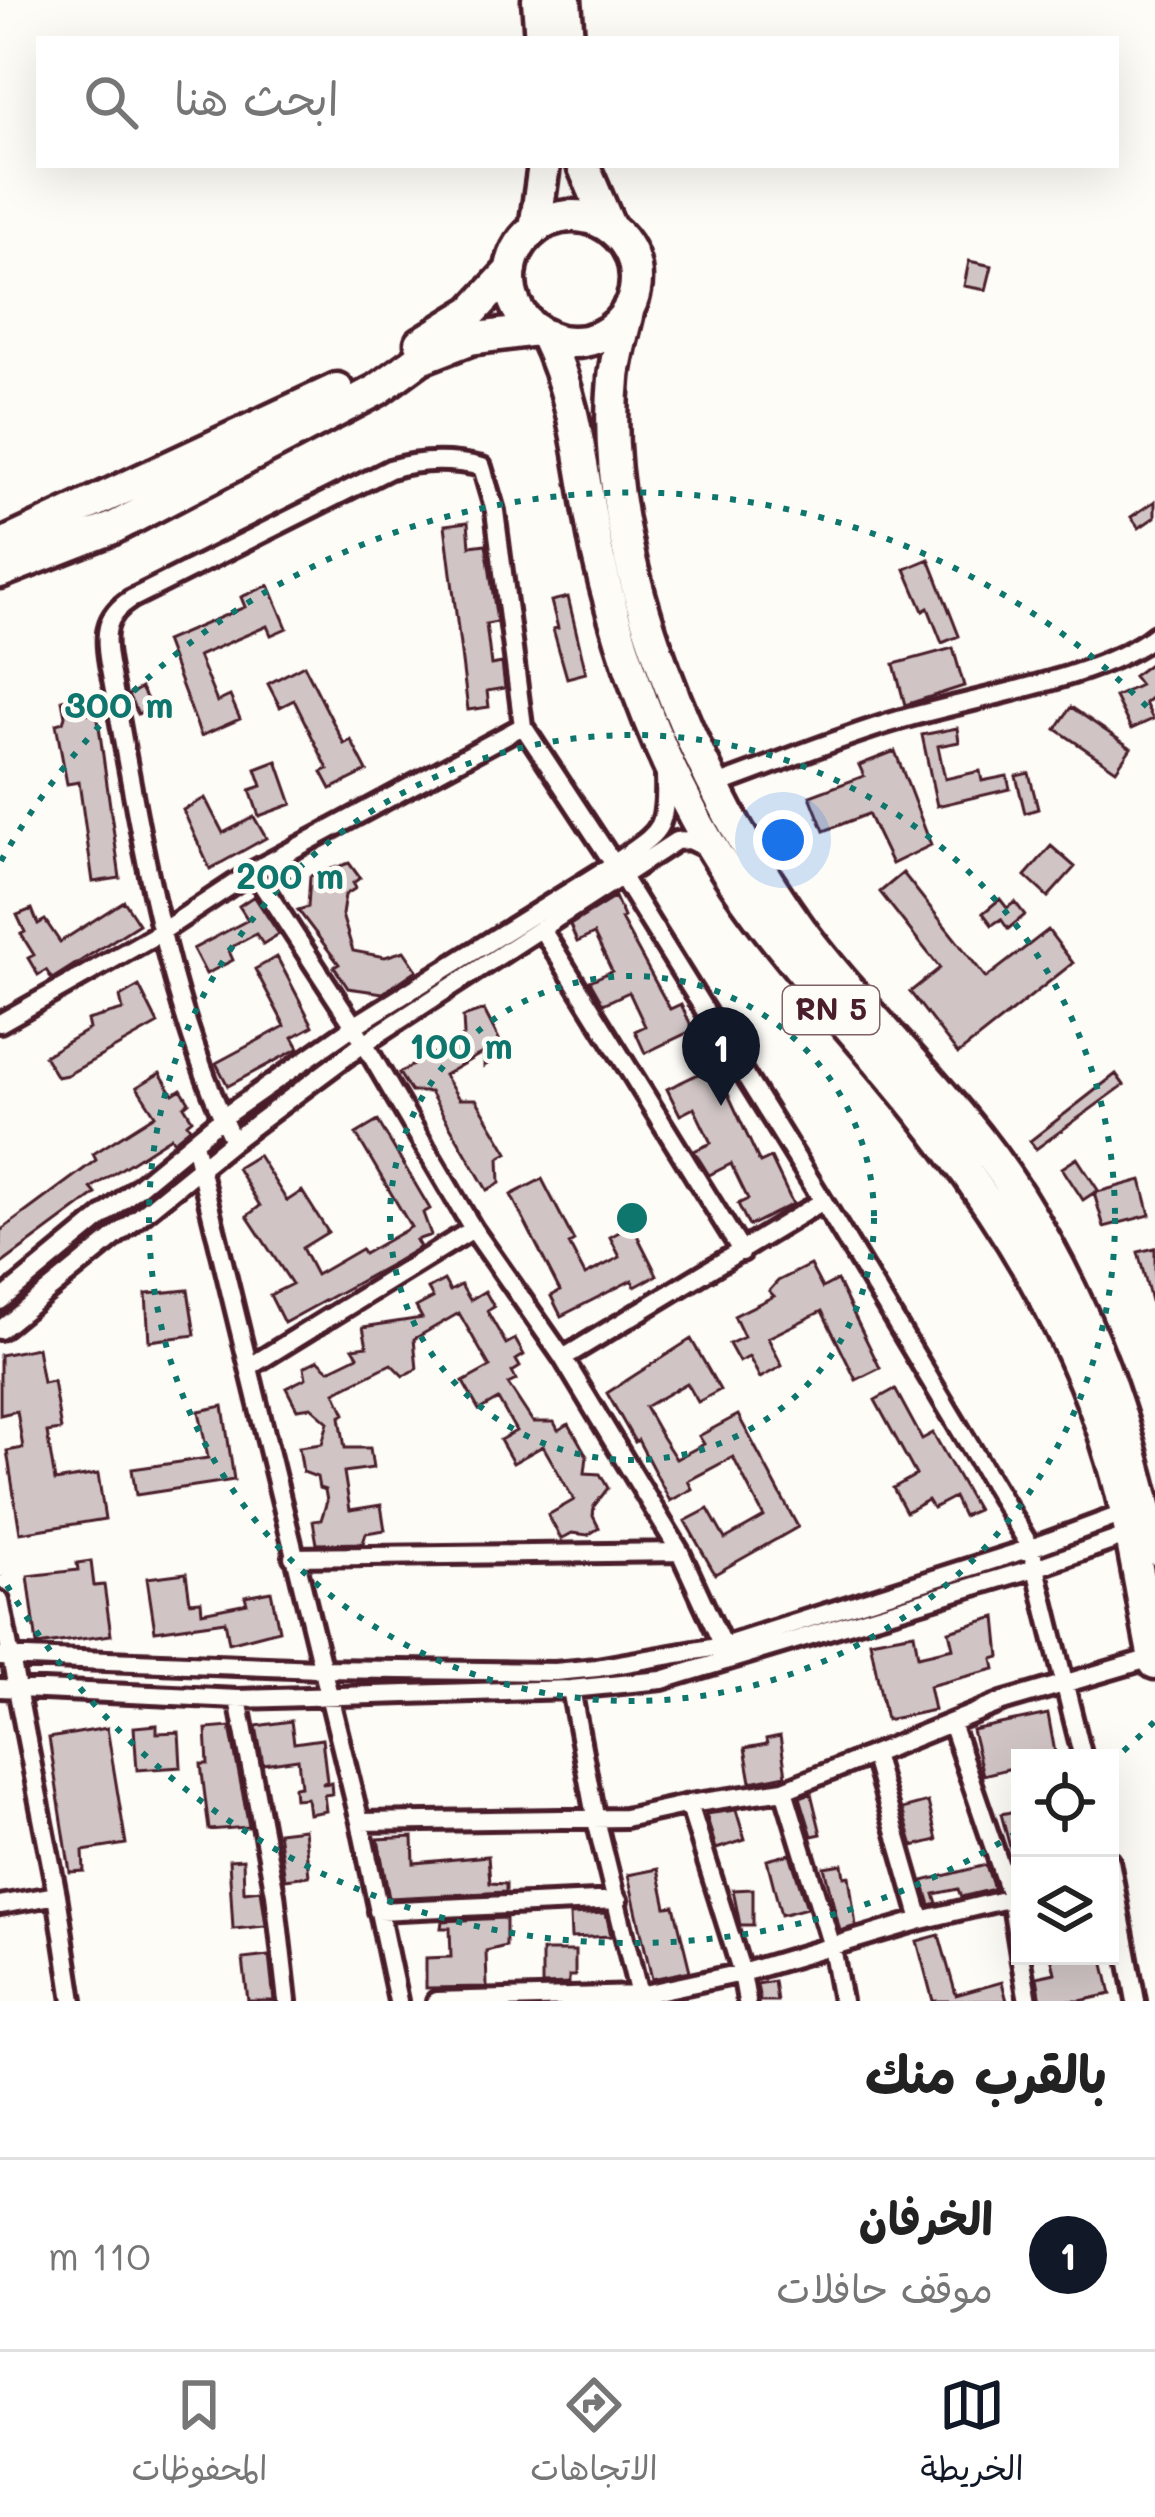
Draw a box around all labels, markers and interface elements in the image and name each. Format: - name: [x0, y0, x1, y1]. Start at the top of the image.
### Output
- search box: [36, 36, 1119, 168]
- text: ابحث هنا: [174, 68, 339, 126]
- icon: search: [78, 69, 144, 135]
- text: 300 m: [64, 680, 174, 727]
- your location: [753, 810, 813, 870]
- text: 200 m: [236, 851, 344, 898]
- road number: RN 5: [783, 986, 879, 1034]
- pin: 1: [682, 1007, 760, 1106]
- text: 100 m: [409, 1021, 513, 1068]
- centre of rings: [611, 1197, 653, 1239]
- map controls: [1011, 1749, 1119, 1965]
- button: locate: [1011, 1749, 1119, 1857]
- button: layers: [1011, 1857, 1119, 1965]
- text: بالقرب منك: [865, 2039, 1107, 2106]
- text: الخرفان: [859, 2188, 993, 2246]
- text: 110 m: [48, 2229, 151, 2280]
- text: 1: [1059, 2229, 1077, 2280]
- text: موقف حافلات: [776, 2262, 993, 2313]
- tab: المحفوظات: [131, 2372, 267, 2498]
- tab: الاتجاهات: [530, 2372, 658, 2498]
- tab: الخريطة: [921, 2372, 1024, 2498]

